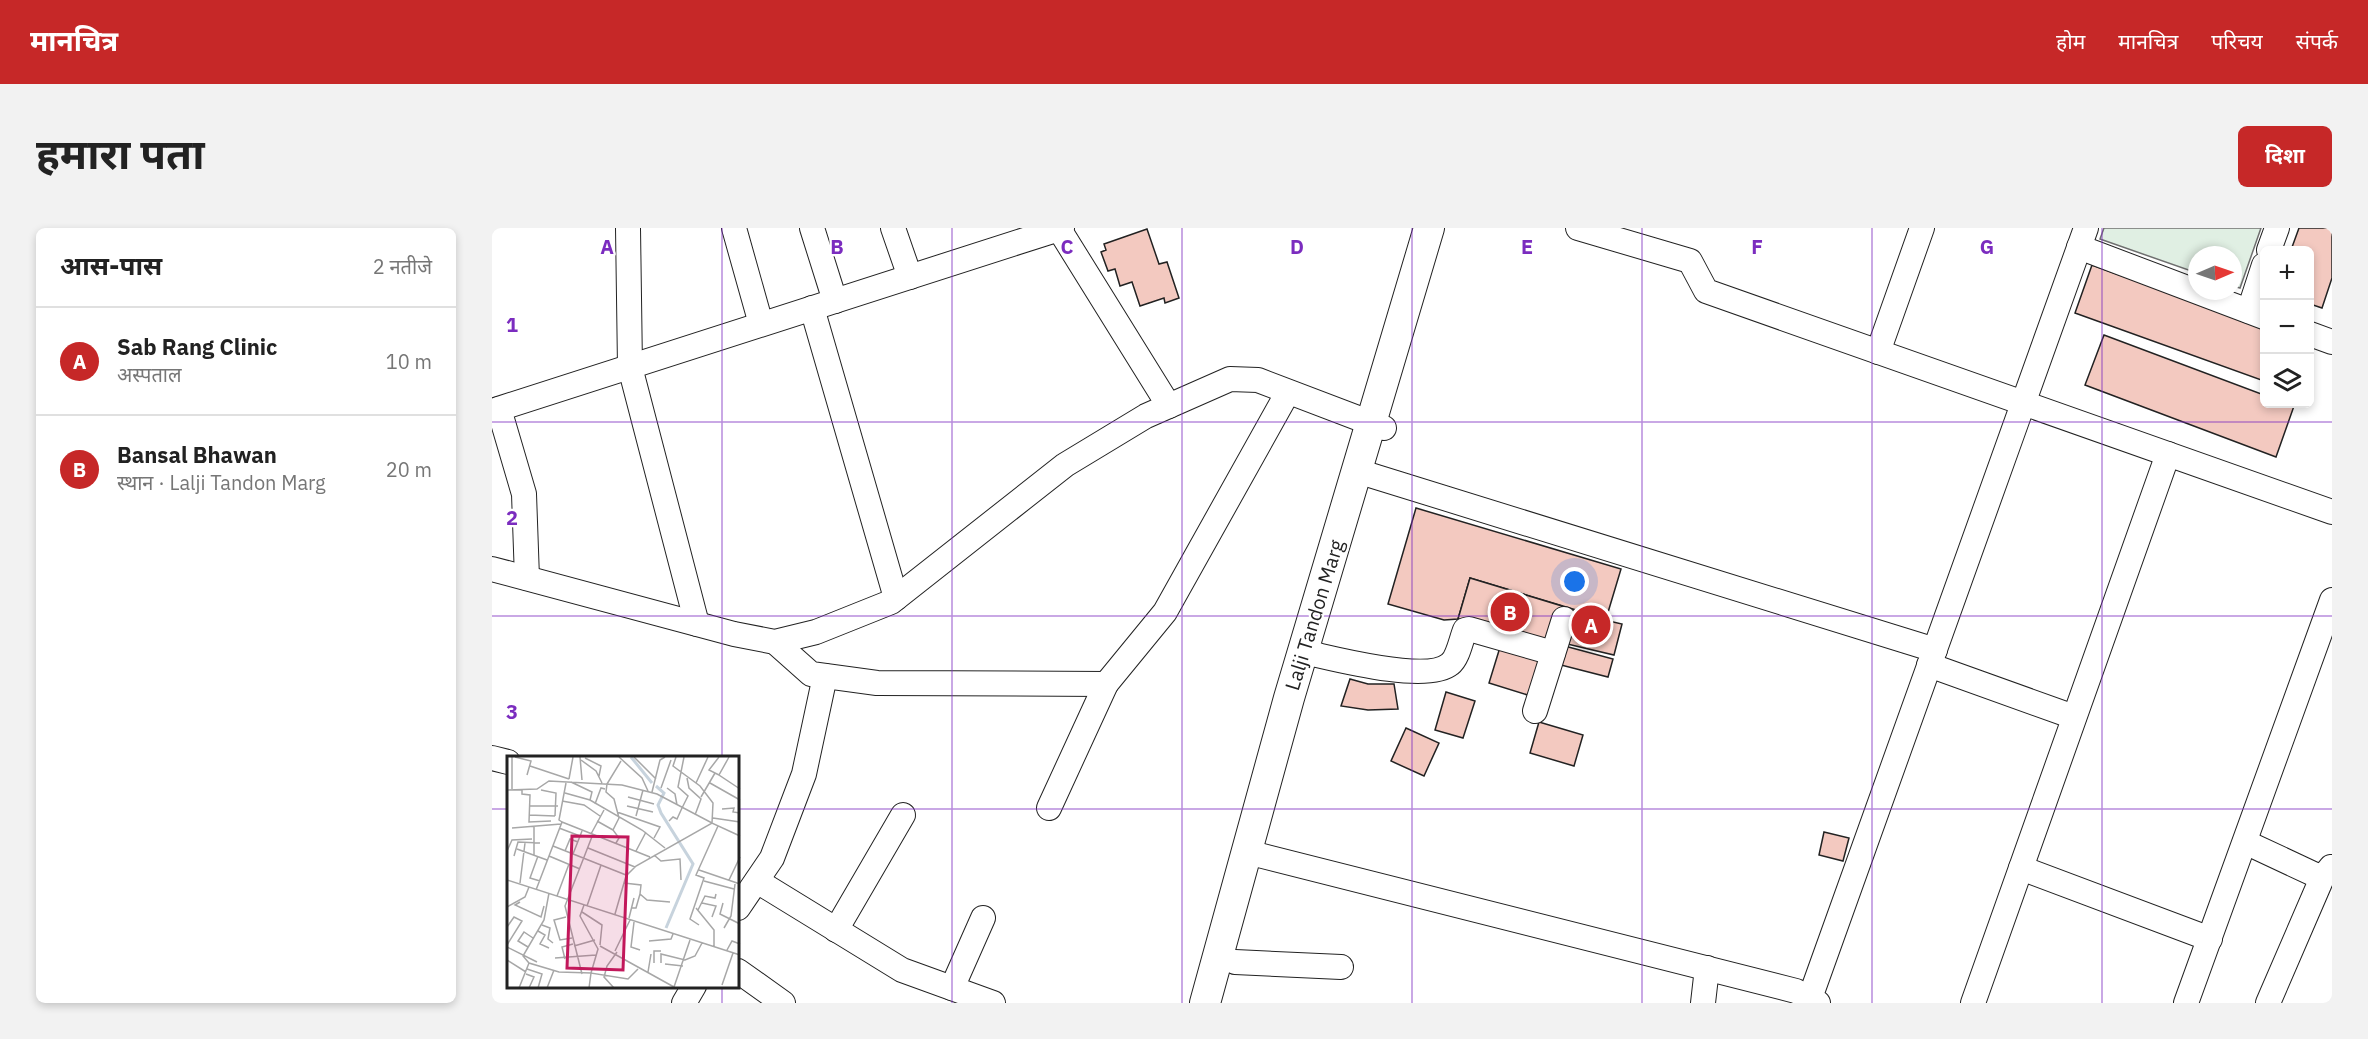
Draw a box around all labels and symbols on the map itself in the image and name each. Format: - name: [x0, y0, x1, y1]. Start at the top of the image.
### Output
- text: A: [600, 233, 614, 260]
- text: B: [830, 233, 844, 260]
- text: C: [1060, 233, 1074, 260]
- text: D: [1290, 233, 1304, 260]
- text: E: [1521, 233, 1533, 260]
- text: F: [1751, 233, 1763, 260]
- text: G: [1980, 233, 1994, 260]
- north arrow: [2188, 246, 2242, 300]
- text: 1: [506, 311, 518, 338]
- text: 2: [506, 504, 518, 531]
- street label: Lalji Tandon Marg: [1278, 536, 1350, 694]
- your location: [1560, 567, 1589, 596]
- pin: B: [1490, 590, 1530, 634]
- pin: A: [1572, 602, 1610, 648]
- text: 3: [506, 698, 518, 725]
- inset map: [507, 756, 740, 988]

